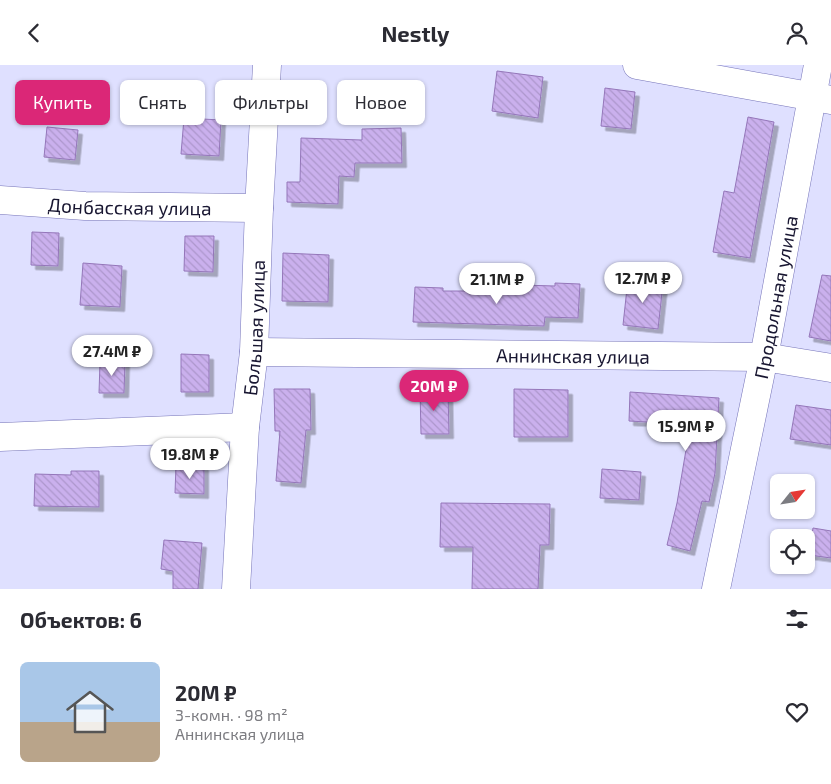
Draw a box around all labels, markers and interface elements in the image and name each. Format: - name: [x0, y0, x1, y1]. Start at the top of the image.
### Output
- icon: back: [20, 19, 48, 47]
- icon: person: [783, 19, 811, 47]
- text: Nestly: [381, 20, 450, 46]
- chip: Купить: [15, 80, 110, 125]
- chip: Снять: [120, 80, 205, 125]
- chip: Фильтры: [215, 80, 327, 125]
- chip: Новое: [337, 80, 425, 125]
- street label: Донбасская улица: [47, 192, 212, 219]
- street label: Продольная улица: [748, 213, 802, 381]
- street label: Большая улица: [237, 259, 269, 397]
- pin: 12.7M ₽: [597, 261, 689, 304]
- pin: 21.1M ₽: [451, 263, 543, 305]
- text: 12.7M ₽: [615, 268, 671, 287]
- text: 21.1M ₽: [470, 269, 524, 288]
- pin: 27.4M ₽: [66, 335, 158, 377]
- text: 27.4M ₽: [83, 341, 141, 360]
- street label: Аннинская улица: [496, 343, 650, 368]
- pin: 20M ₽: [399, 369, 469, 412]
- text: 20M ₽: [411, 376, 457, 395]
- pin: 15.9M ₽: [640, 409, 732, 452]
- text: 15.9M ₽: [658, 416, 714, 435]
- pin: 19.8M ₽: [144, 437, 236, 480]
- text: 19.8M ₽: [161, 444, 219, 463]
- north arrow: [770, 474, 815, 519]
- map controls: [770, 474, 815, 574]
- button: locate: [770, 529, 815, 574]
- icon: filters: [783, 605, 811, 633]
- text: Объектов: 6: [20, 607, 142, 632]
- text: 20M ₽: [175, 680, 237, 705]
- icon: home: [60, 682, 120, 742]
- icon: heart: [783, 698, 811, 726]
- text: 3-комн. · 98 m²: [175, 705, 288, 724]
- text: Аннинская улица: [175, 724, 305, 743]

